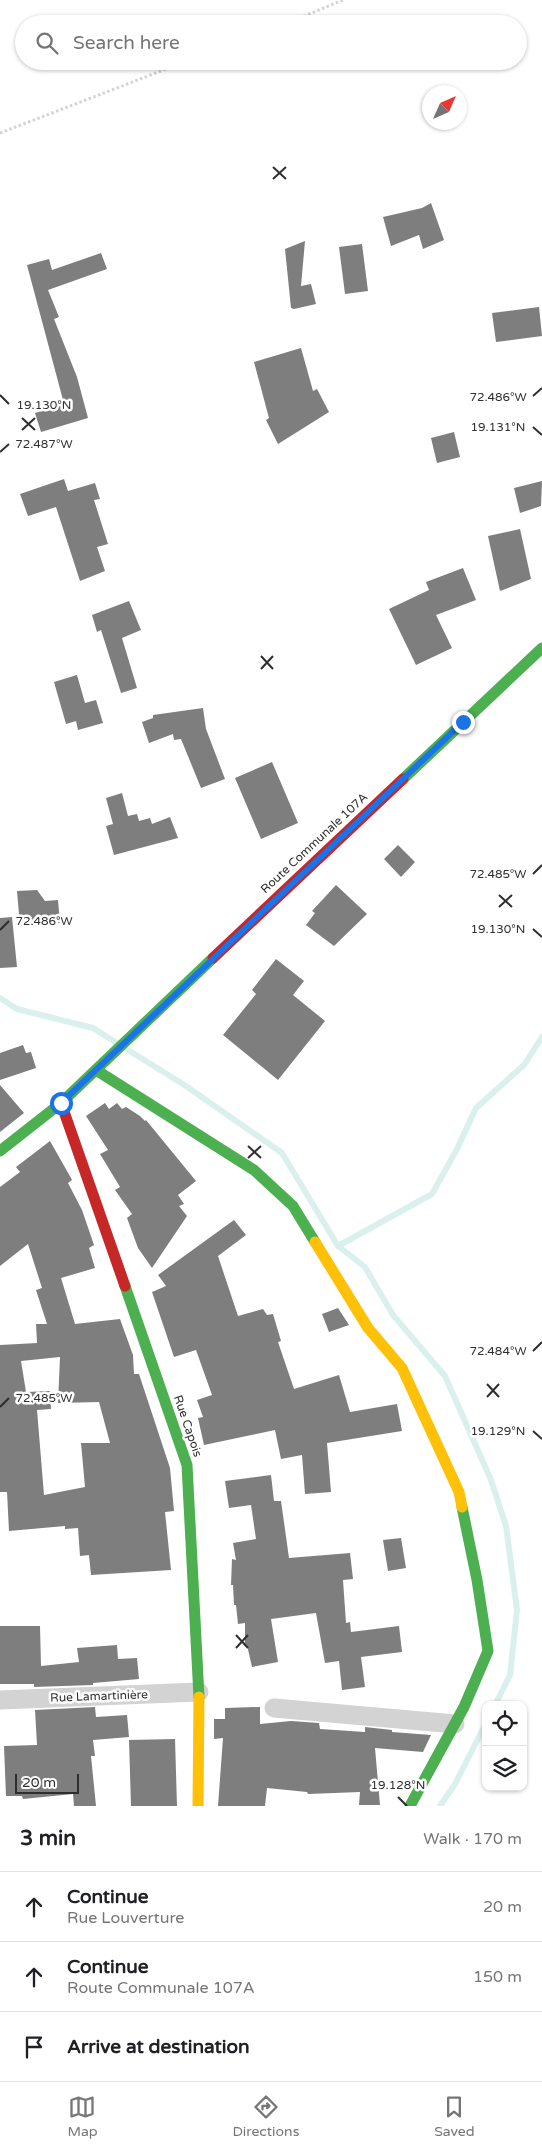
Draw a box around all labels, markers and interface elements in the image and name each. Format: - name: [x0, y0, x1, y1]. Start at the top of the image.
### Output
- search box: [15, 15, 527, 70]
- icon: search: [33, 29, 61, 57]
- text: Search here: [73, 32, 180, 54]
- north arrow: [422, 85, 467, 130]
- text: 72.486°W: [469, 390, 527, 404]
- text: 19.130°N: [17, 398, 71, 412]
- text: 19.131°N: [471, 420, 525, 434]
- text: 72.487°W: [15, 437, 73, 451]
- route end: [452, 711, 475, 734]
- street label: Route Communale 107A: [258, 790, 370, 896]
- text: 72.485°W: [470, 867, 527, 881]
- text: 72.486°W: [15, 914, 73, 928]
- text: 19.130°N: [471, 922, 525, 936]
- route start: [50, 1092, 73, 1115]
- text: 72.484°W: [469, 1344, 527, 1358]
- text: 72.485°W: [16, 1391, 73, 1405]
- street label: Rue Capois: [171, 1393, 205, 1459]
- text: 19.129°N: [471, 1424, 525, 1438]
- street label: Rue Lamartinière: [50, 1687, 148, 1705]
- map controls: [482, 1701, 527, 1791]
- button: locate: [482, 1701, 527, 1746]
- button: layers: [482, 1746, 527, 1791]
- scale bar: [15, 1771, 79, 1794]
- text: 20 m: [22, 1774, 56, 1791]
- text: 19.128°N: [371, 1778, 425, 1792]
- text: 3 min: [20, 1826, 76, 1851]
- text: Walk · 170 m: [423, 1829, 522, 1849]
- text: Continue: [67, 1886, 149, 1908]
- icon: ahead: [20, 1893, 48, 1921]
- text: 20 m: [483, 1897, 522, 1917]
- text: Rue Louverture: [67, 1908, 184, 1928]
- text: Continue: [67, 1956, 149, 1978]
- icon: ahead: [20, 1963, 48, 1991]
- text: 150 m: [473, 1967, 522, 1987]
- text: Route Communale 107A: [67, 1978, 255, 1998]
- icon: arrive: [20, 2033, 48, 2061]
- text: Arrive at destination: [67, 2036, 250, 2058]
- tab: Map: [67, 2093, 98, 2140]
- tab: Directions: [232, 2093, 299, 2140]
- tab: Saved: [434, 2093, 475, 2140]

